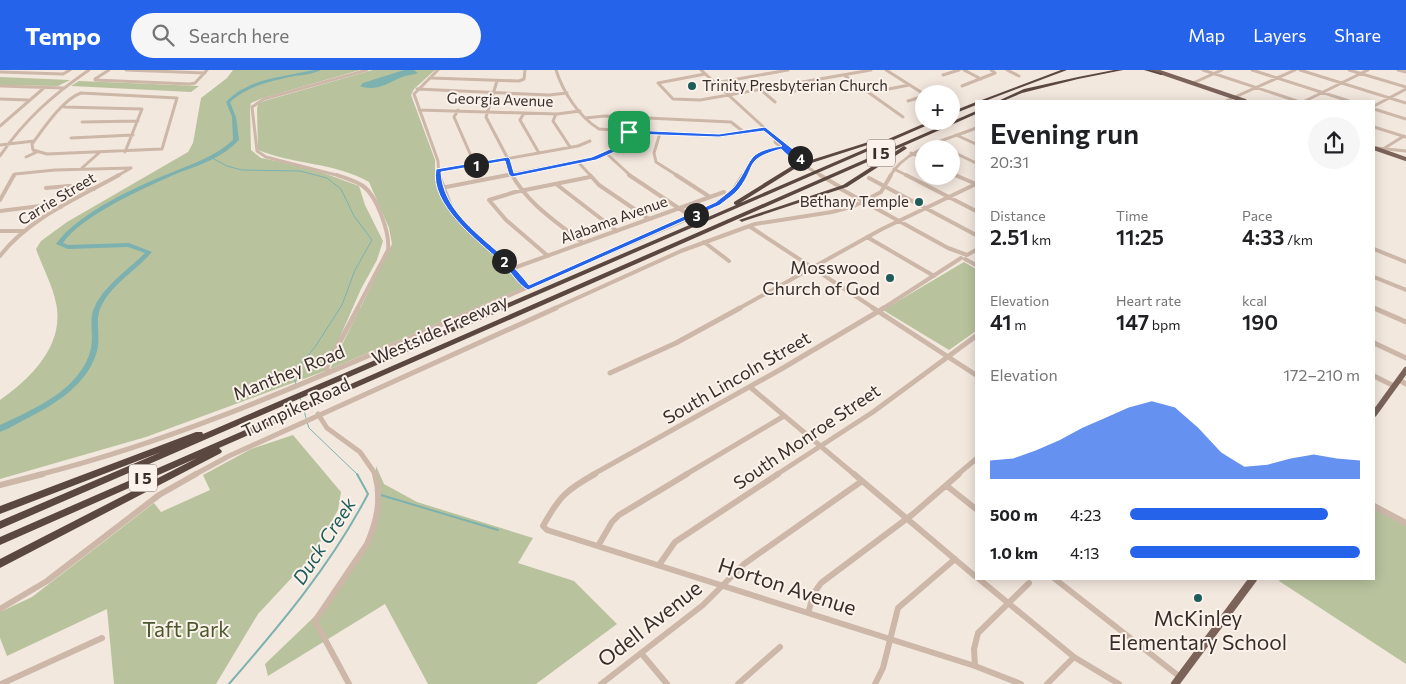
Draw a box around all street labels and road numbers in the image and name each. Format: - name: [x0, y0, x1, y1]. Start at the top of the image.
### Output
- street label: Georgia Avenue: [446, 88, 554, 110]
- road number: I 5: [867, 140, 895, 166]
- street label: Carrie Street: [14, 168, 98, 228]
- street label: Alabama Avenue: [558, 191, 670, 247]
- street label: Westside Freeway: [368, 289, 511, 369]
- street label: South Lincoln Street: [659, 326, 814, 428]
- street label: Manthey Road: [230, 340, 348, 404]
- street label: Turnpike Road: [238, 372, 353, 442]
- street label: South Monroe Street: [729, 379, 884, 493]
- road number: I 5: [129, 464, 157, 492]
- street label: Horton Avenue: [715, 551, 860, 620]
- street label: Odell Avenue: [592, 574, 706, 671]

